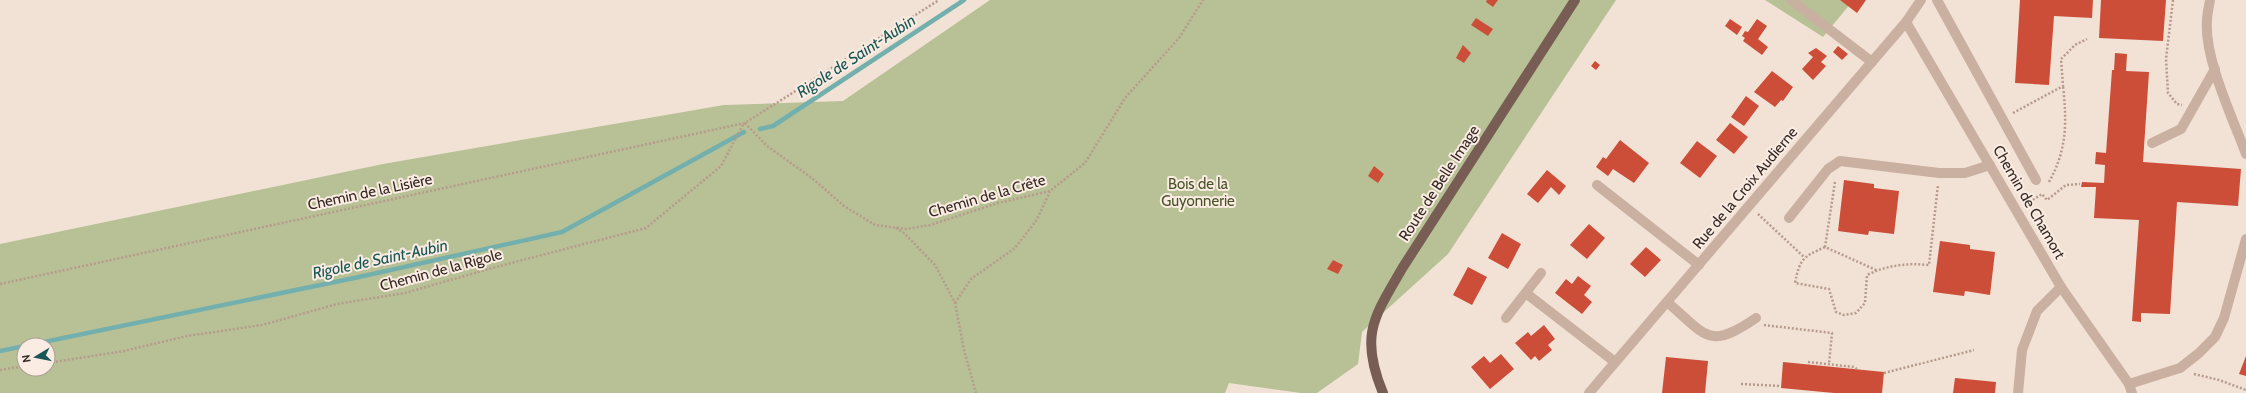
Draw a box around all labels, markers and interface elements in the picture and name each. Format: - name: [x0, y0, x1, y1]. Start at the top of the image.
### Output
- water label: Rigole de Saint-Aubin: [793, 10, 919, 102]
- street label: Route de Belle Image: [1395, 122, 1483, 244]
- street label: Rue de la Croix Audierne: [1689, 123, 1802, 253]
- street label: Chemin de Chamort: [1989, 142, 2069, 262]
- street label: Chemin de la Lisière: [306, 170, 434, 214]
- street label: Chemin de la Crête: [927, 171, 1048, 221]
- park label: Bois de la Guyonnerie: [1161, 175, 1235, 210]
- water label: Rigole de Saint-Aubin: [311, 235, 449, 283]
- street label: Chemin de la Rigole: [378, 245, 504, 295]
- north arrow: [16, 337, 56, 377]
- text: N: [19, 354, 34, 364]

